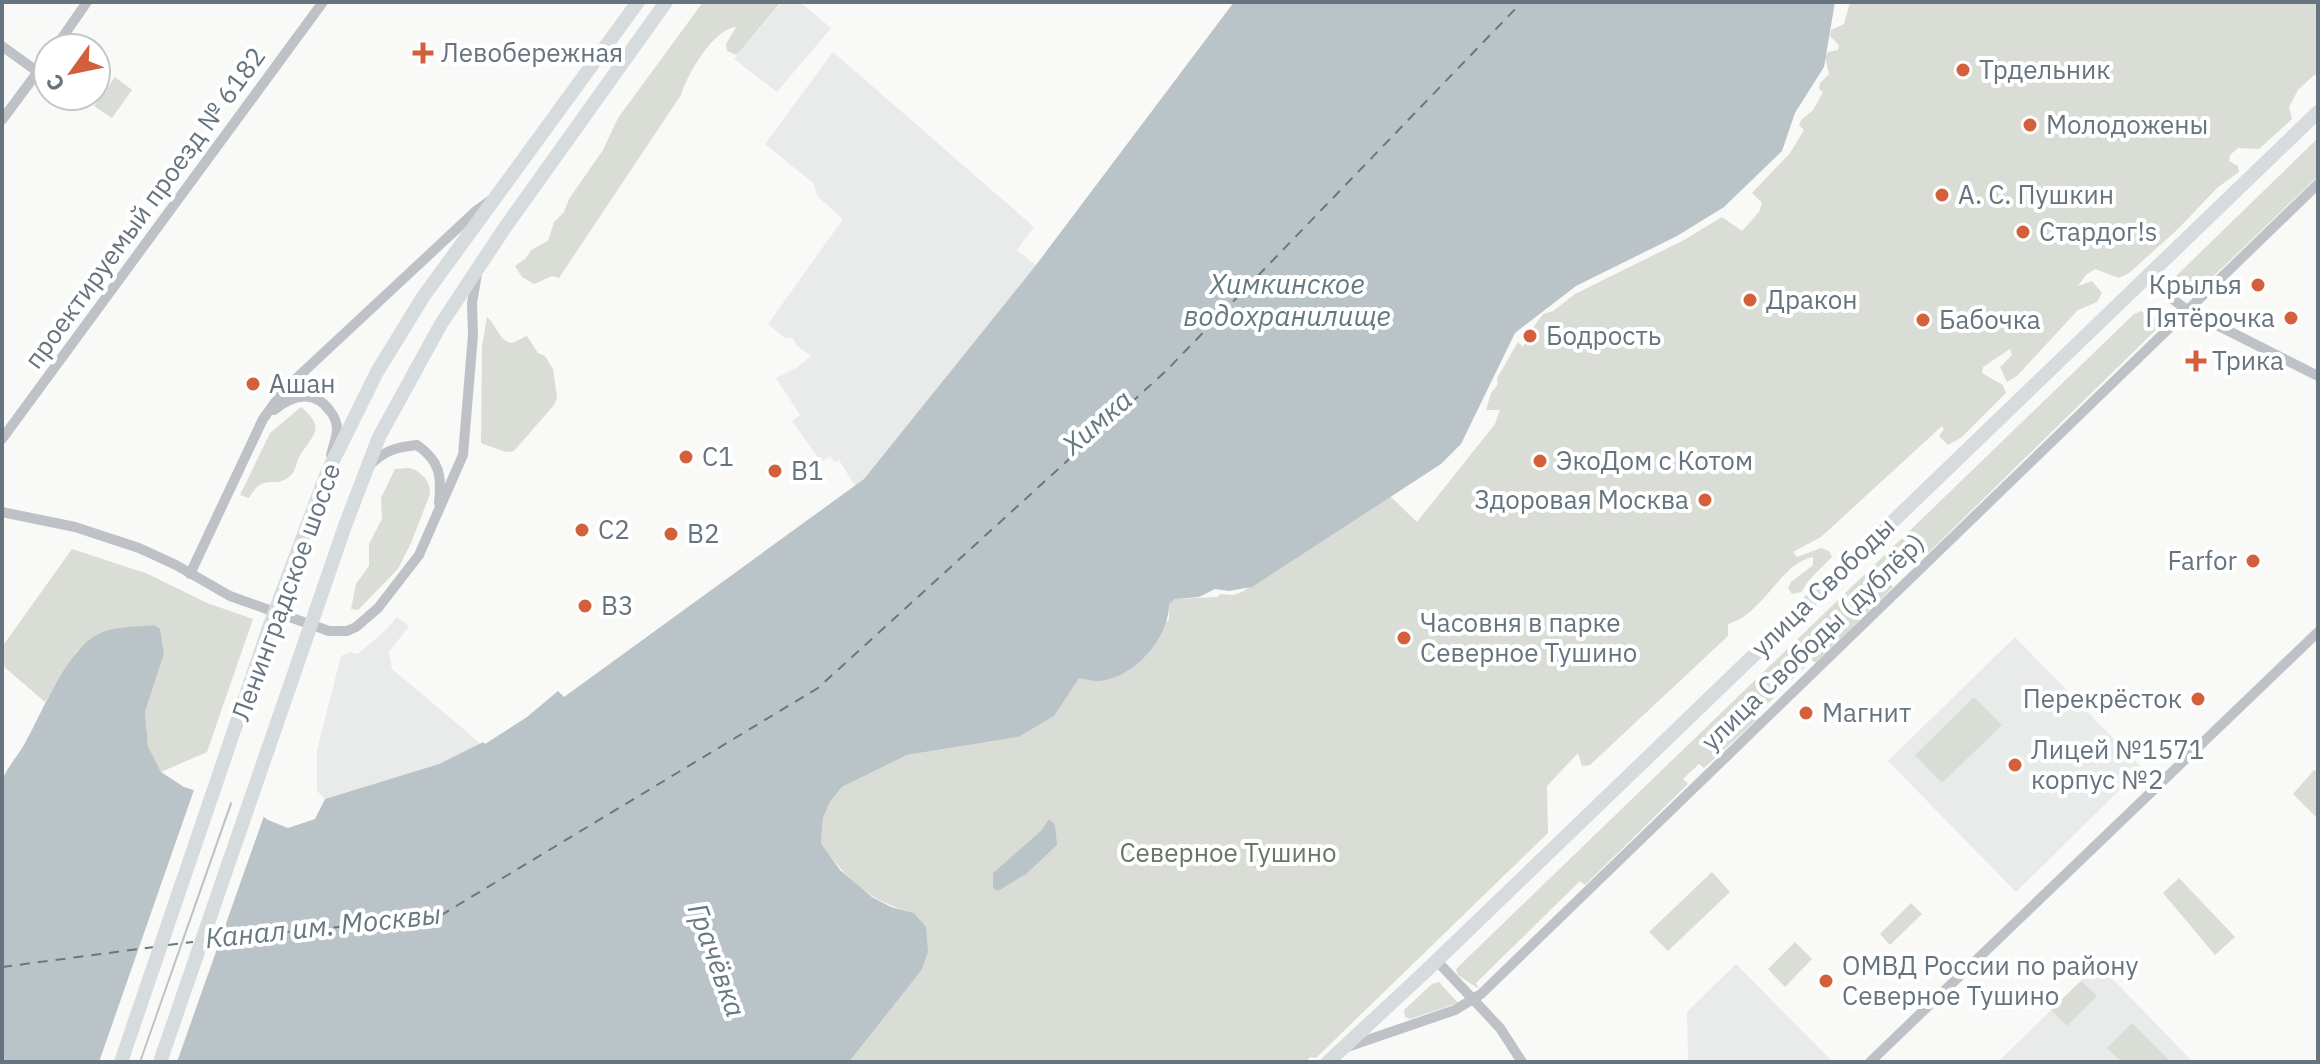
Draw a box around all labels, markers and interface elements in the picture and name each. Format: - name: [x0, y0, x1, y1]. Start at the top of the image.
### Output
- north arrow: [32, 32, 112, 112]
- place label: Левобережная: [441, 35, 623, 69]
- street label: проектируемый проезд № 6182: [16, 40, 272, 375]
- marker: Левобережная: [412, 42, 434, 64]
- place label: Трдельник: [1979, 52, 2111, 86]
- marker: Трдельник: [1954, 61, 1972, 79]
- text: С: [39, 69, 71, 97]
- place label: Молодожены: [2046, 107, 2208, 141]
- marker: Молодожены: [2021, 116, 2039, 134]
- place label: А. С. Пушкин: [1958, 177, 2114, 211]
- marker: А. С. Пушкин: [1933, 186, 1951, 204]
- place label: Стардог!s: [2039, 214, 2157, 248]
- marker: Стардог!s: [2014, 223, 2032, 241]
- water label: Химкинское водохранилище: [1183, 265, 1391, 334]
- place label: Крылья: [2149, 267, 2242, 301]
- marker: Крылья: [2249, 276, 2267, 294]
- place label: Дракон: [1766, 282, 1858, 316]
- marker: Дракон: [1741, 291, 1759, 309]
- place label: Пятёрочка: [2145, 300, 2275, 334]
- place label: Бабочка: [1939, 302, 2041, 336]
- marker: Пятёрочка: [2282, 309, 2300, 327]
- marker: Бабочка: [1914, 311, 1932, 329]
- place label: Бодрость: [1546, 318, 1661, 352]
- marker: Бодрость: [1521, 327, 1539, 345]
- place label: Трика: [2212, 343, 2284, 377]
- marker: Трика: [2187, 352, 2205, 370]
- place label: Ашан: [269, 366, 336, 400]
- marker: Ашан: [244, 375, 262, 393]
- water label: Химка: [1053, 381, 1140, 463]
- place label: C1: [702, 439, 734, 473]
- place label: ЭкоДом с Котом: [1556, 443, 1753, 477]
- marker: C1: [677, 448, 695, 466]
- marker: ЭкоДом с Котом: [1531, 452, 1549, 470]
- place label: B1: [791, 453, 824, 487]
- street label: Ленинградское шоссе: [223, 458, 347, 725]
- marker: B1: [766, 462, 784, 480]
- place label: Здоровая Москва: [1474, 482, 1689, 516]
- marker: Здоровая Москва: [1696, 491, 1714, 509]
- street label: улица Свободы: [1743, 509, 1901, 663]
- place label: C2: [598, 512, 630, 546]
- place label: B2: [687, 516, 720, 550]
- marker: C2: [573, 521, 591, 539]
- marker: B2: [662, 525, 680, 543]
- street label: улица Свободы (дублёр): [1693, 525, 1931, 757]
- place label: Farfor: [2168, 543, 2237, 577]
- marker: Farfor: [2244, 552, 2262, 570]
- place label: B3: [601, 588, 634, 622]
- marker: B3: [576, 597, 594, 615]
- place label: Часовня в парке Северное Тушино: [1420, 605, 1637, 669]
- marker: Часовня в парке Северное Тушино: [1395, 629, 1413, 647]
- place label: Перекрёсток: [2023, 681, 2182, 715]
- marker: Перекрёсток: [2189, 690, 2207, 708]
- place label: Магнит: [1822, 695, 1911, 729]
- marker: Магнит: [1797, 704, 1815, 722]
- place label: Лицей №1571 корпус №2: [2031, 732, 2204, 796]
- marker: Лицей №1571 корпус №2: [2006, 756, 2024, 774]
- park label: Северное Тушино: [1119, 835, 1337, 869]
- water label: Канал им. Москвы: [203, 895, 443, 956]
- water label: Грачёвка: [680, 898, 755, 1022]
- place label: ОМВД России по району Северное Тушино: [1842, 948, 2139, 1012]
- marker: ОМВД России по району Северное Тушино: [1817, 972, 1835, 990]

